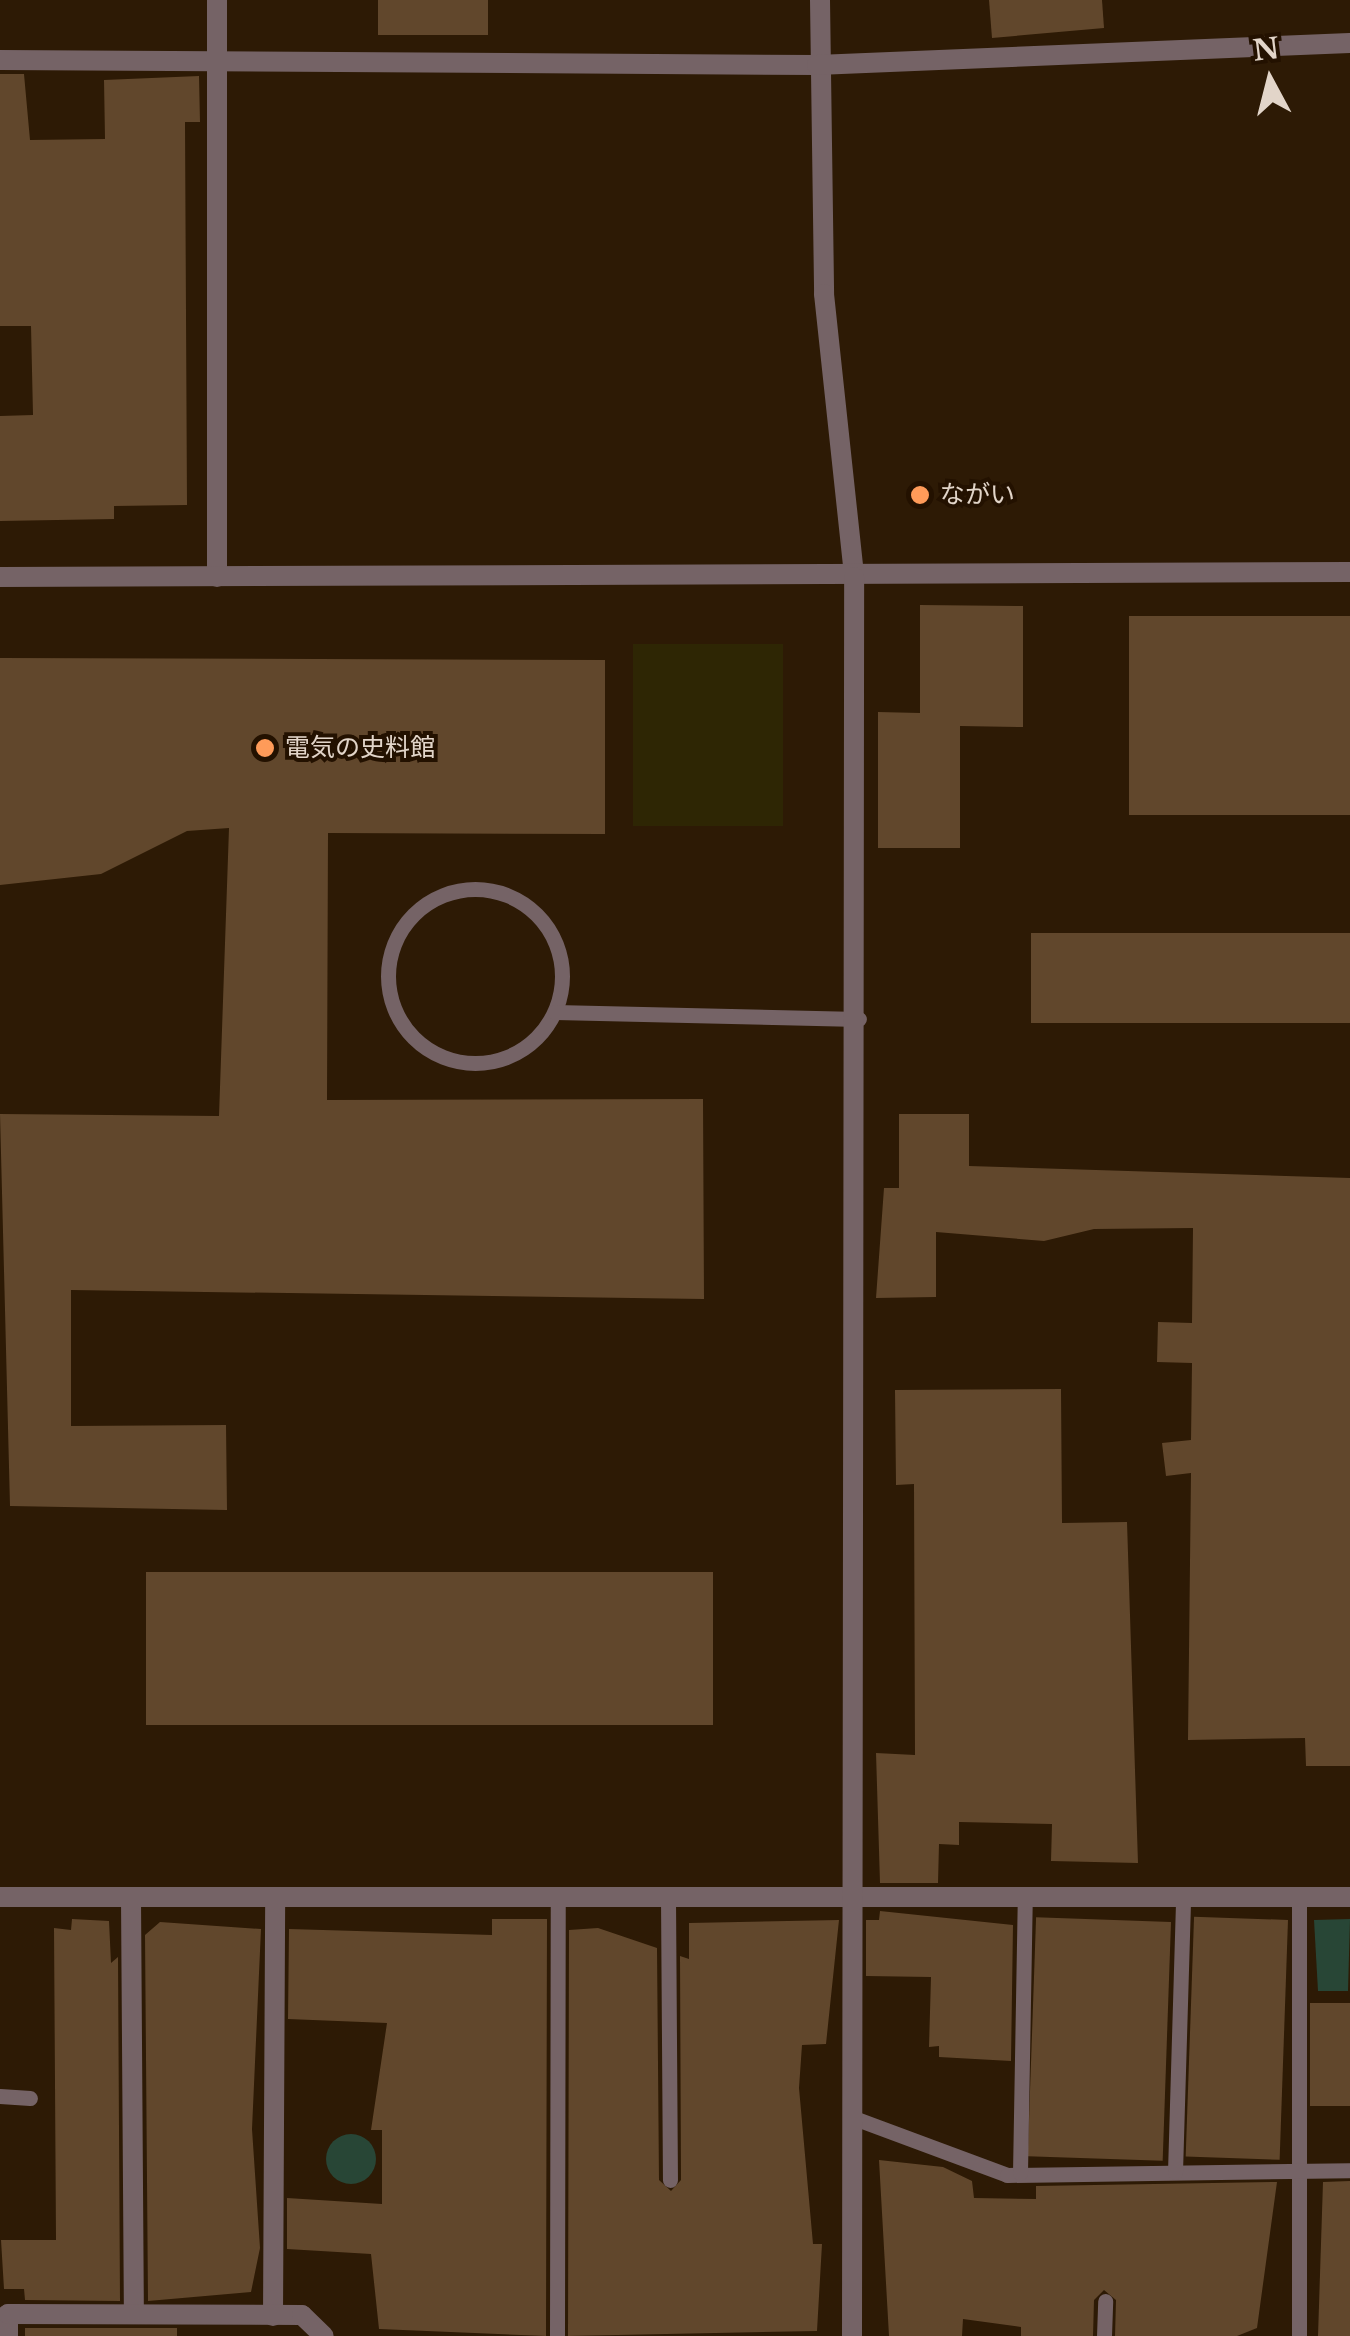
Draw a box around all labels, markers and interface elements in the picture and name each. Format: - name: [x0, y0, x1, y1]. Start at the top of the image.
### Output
- north arrow: [1220, 30, 1320, 130]
- text: N: [1251, 31, 1281, 69]
- place label: ながい: [940, 480, 1015, 510]
- marker: ながい: [909, 484, 931, 506]
- place label: 電気の史料館: [285, 733, 435, 763]
- marker: 電気の史料館: [254, 737, 276, 759]

